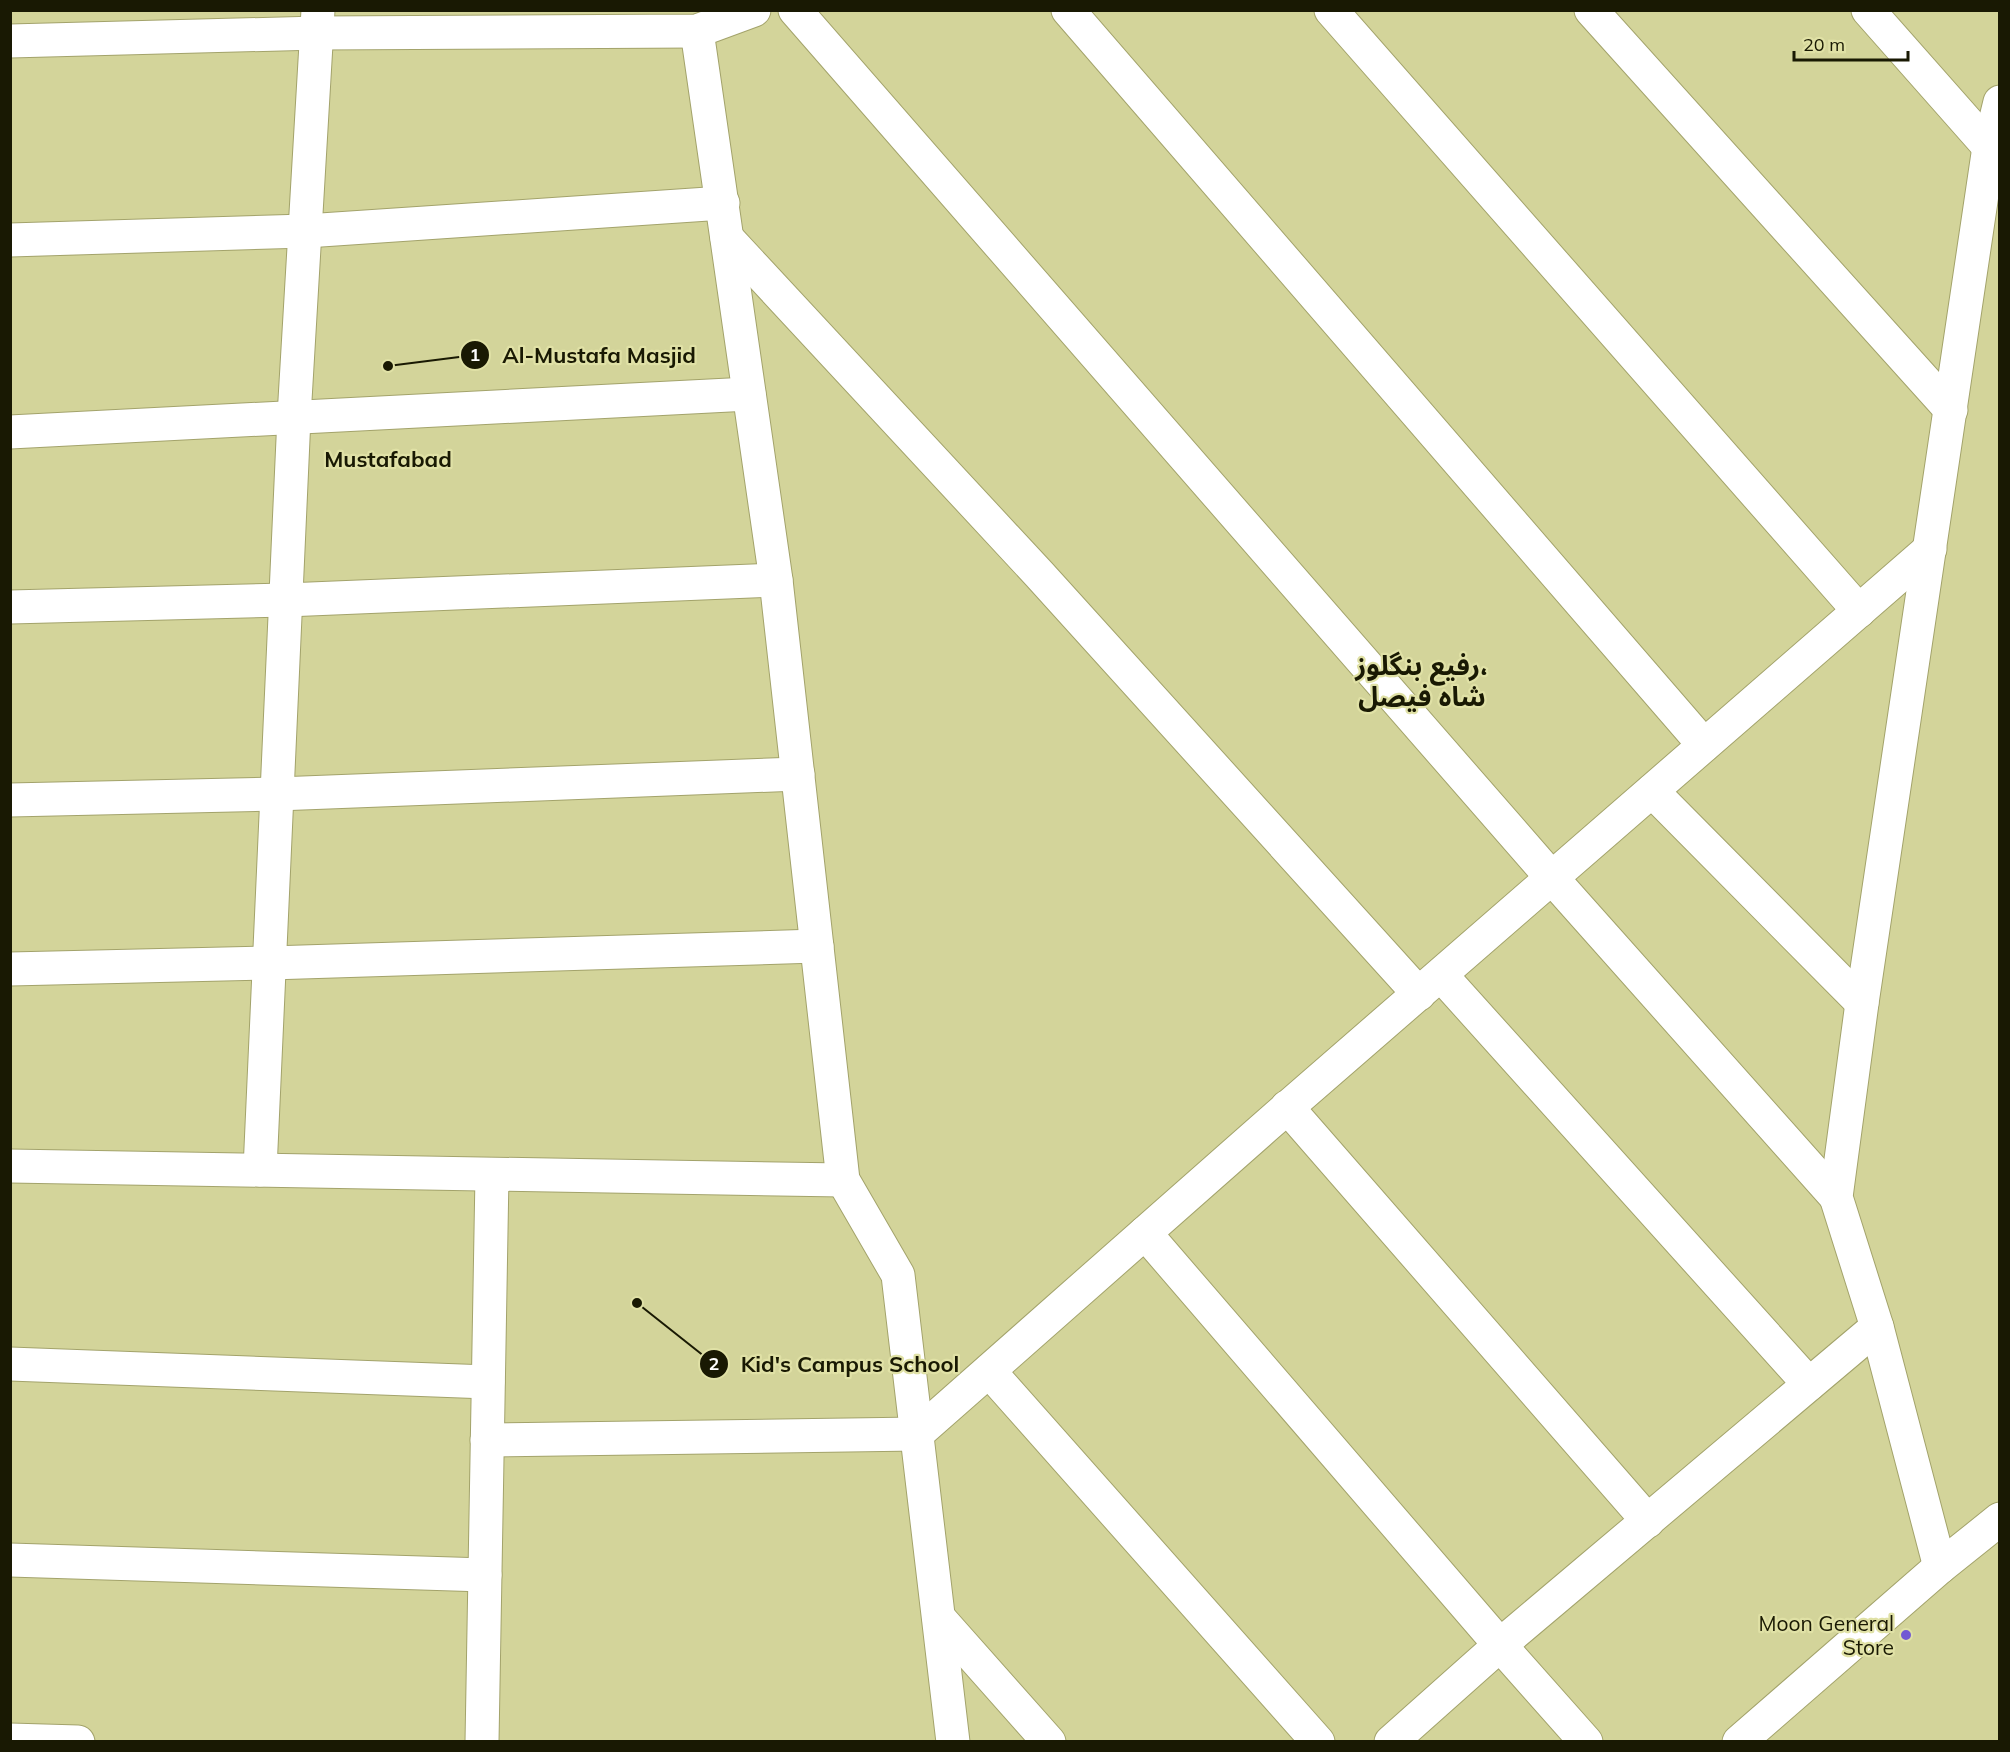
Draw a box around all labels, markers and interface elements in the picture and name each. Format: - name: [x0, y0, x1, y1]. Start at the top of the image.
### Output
- scale bar: [1794, 24, 1908, 62]
- text: 20 m: [1803, 33, 1845, 56]
- callout: Al-Mustafa Masjid: [460, 335, 708, 375]
- text: Al-Mustafa Masjid: [502, 341, 696, 369]
- text: 1: [470, 343, 480, 366]
- district label: Mustafabad: [324, 445, 452, 473]
- district label: رفیع بنگلوز، شاہ فیصل: [1354, 648, 1489, 713]
- callout: Kid's Campus School: [699, 1344, 971, 1384]
- text: Kid's Campus School: [741, 1350, 959, 1378]
- text: 2: [709, 1352, 719, 1375]
- place label: Moon General Store: [1759, 1610, 1894, 1660]
- marker: Moon General Store: [1899, 1628, 1913, 1642]

